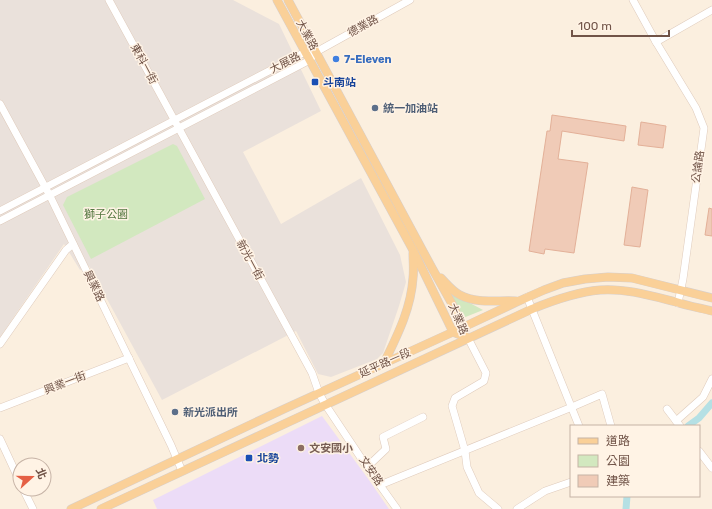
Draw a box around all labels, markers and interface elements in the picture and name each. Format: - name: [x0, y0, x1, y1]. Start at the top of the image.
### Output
- street label: 德業路: [345, 12, 381, 40]
- scale bar: [572, 12, 669, 38]
- street label: 大業路: [293, 17, 321, 53]
- text: 100 m: [578, 19, 612, 33]
- street label: 東科一街: [128, 42, 160, 86]
- street label: 大展路: [267, 50, 303, 76]
- place label: 7-Eleven: [344, 53, 392, 66]
- marker: 7-Eleven: [331, 54, 341, 64]
- place label: 斗南站: [323, 76, 356, 89]
- marker: 斗南站: [310, 77, 320, 87]
- place label: 統一加油站: [383, 102, 438, 115]
- marker: 統一加油站: [370, 103, 380, 113]
- street label: 公論路: [689, 150, 707, 184]
- park label: 獅子公園: [84, 208, 128, 221]
- street label: 新光一街: [234, 238, 266, 282]
- street label: 興業路: [81, 268, 107, 304]
- street label: 大業路: [446, 301, 470, 337]
- street label: 延平路一段: [357, 346, 413, 380]
- street label: 興業一街: [42, 369, 88, 397]
- place label: 新光派出所: [183, 406, 238, 419]
- marker: 新光派出所: [170, 407, 180, 417]
- legend: [570, 425, 700, 497]
- text: 道路: [606, 434, 630, 448]
- place label: 文安國小: [309, 442, 353, 455]
- marker: 文安國小: [296, 443, 306, 453]
- place label: 北勢: [257, 452, 279, 465]
- marker: 北勢: [244, 453, 254, 463]
- street label: 文安路: [356, 454, 386, 488]
- text: 公園: [606, 454, 630, 468]
- north arrow: [12, 457, 52, 497]
- text: 北: [33, 466, 49, 481]
- text: 建築: [606, 474, 630, 488]

